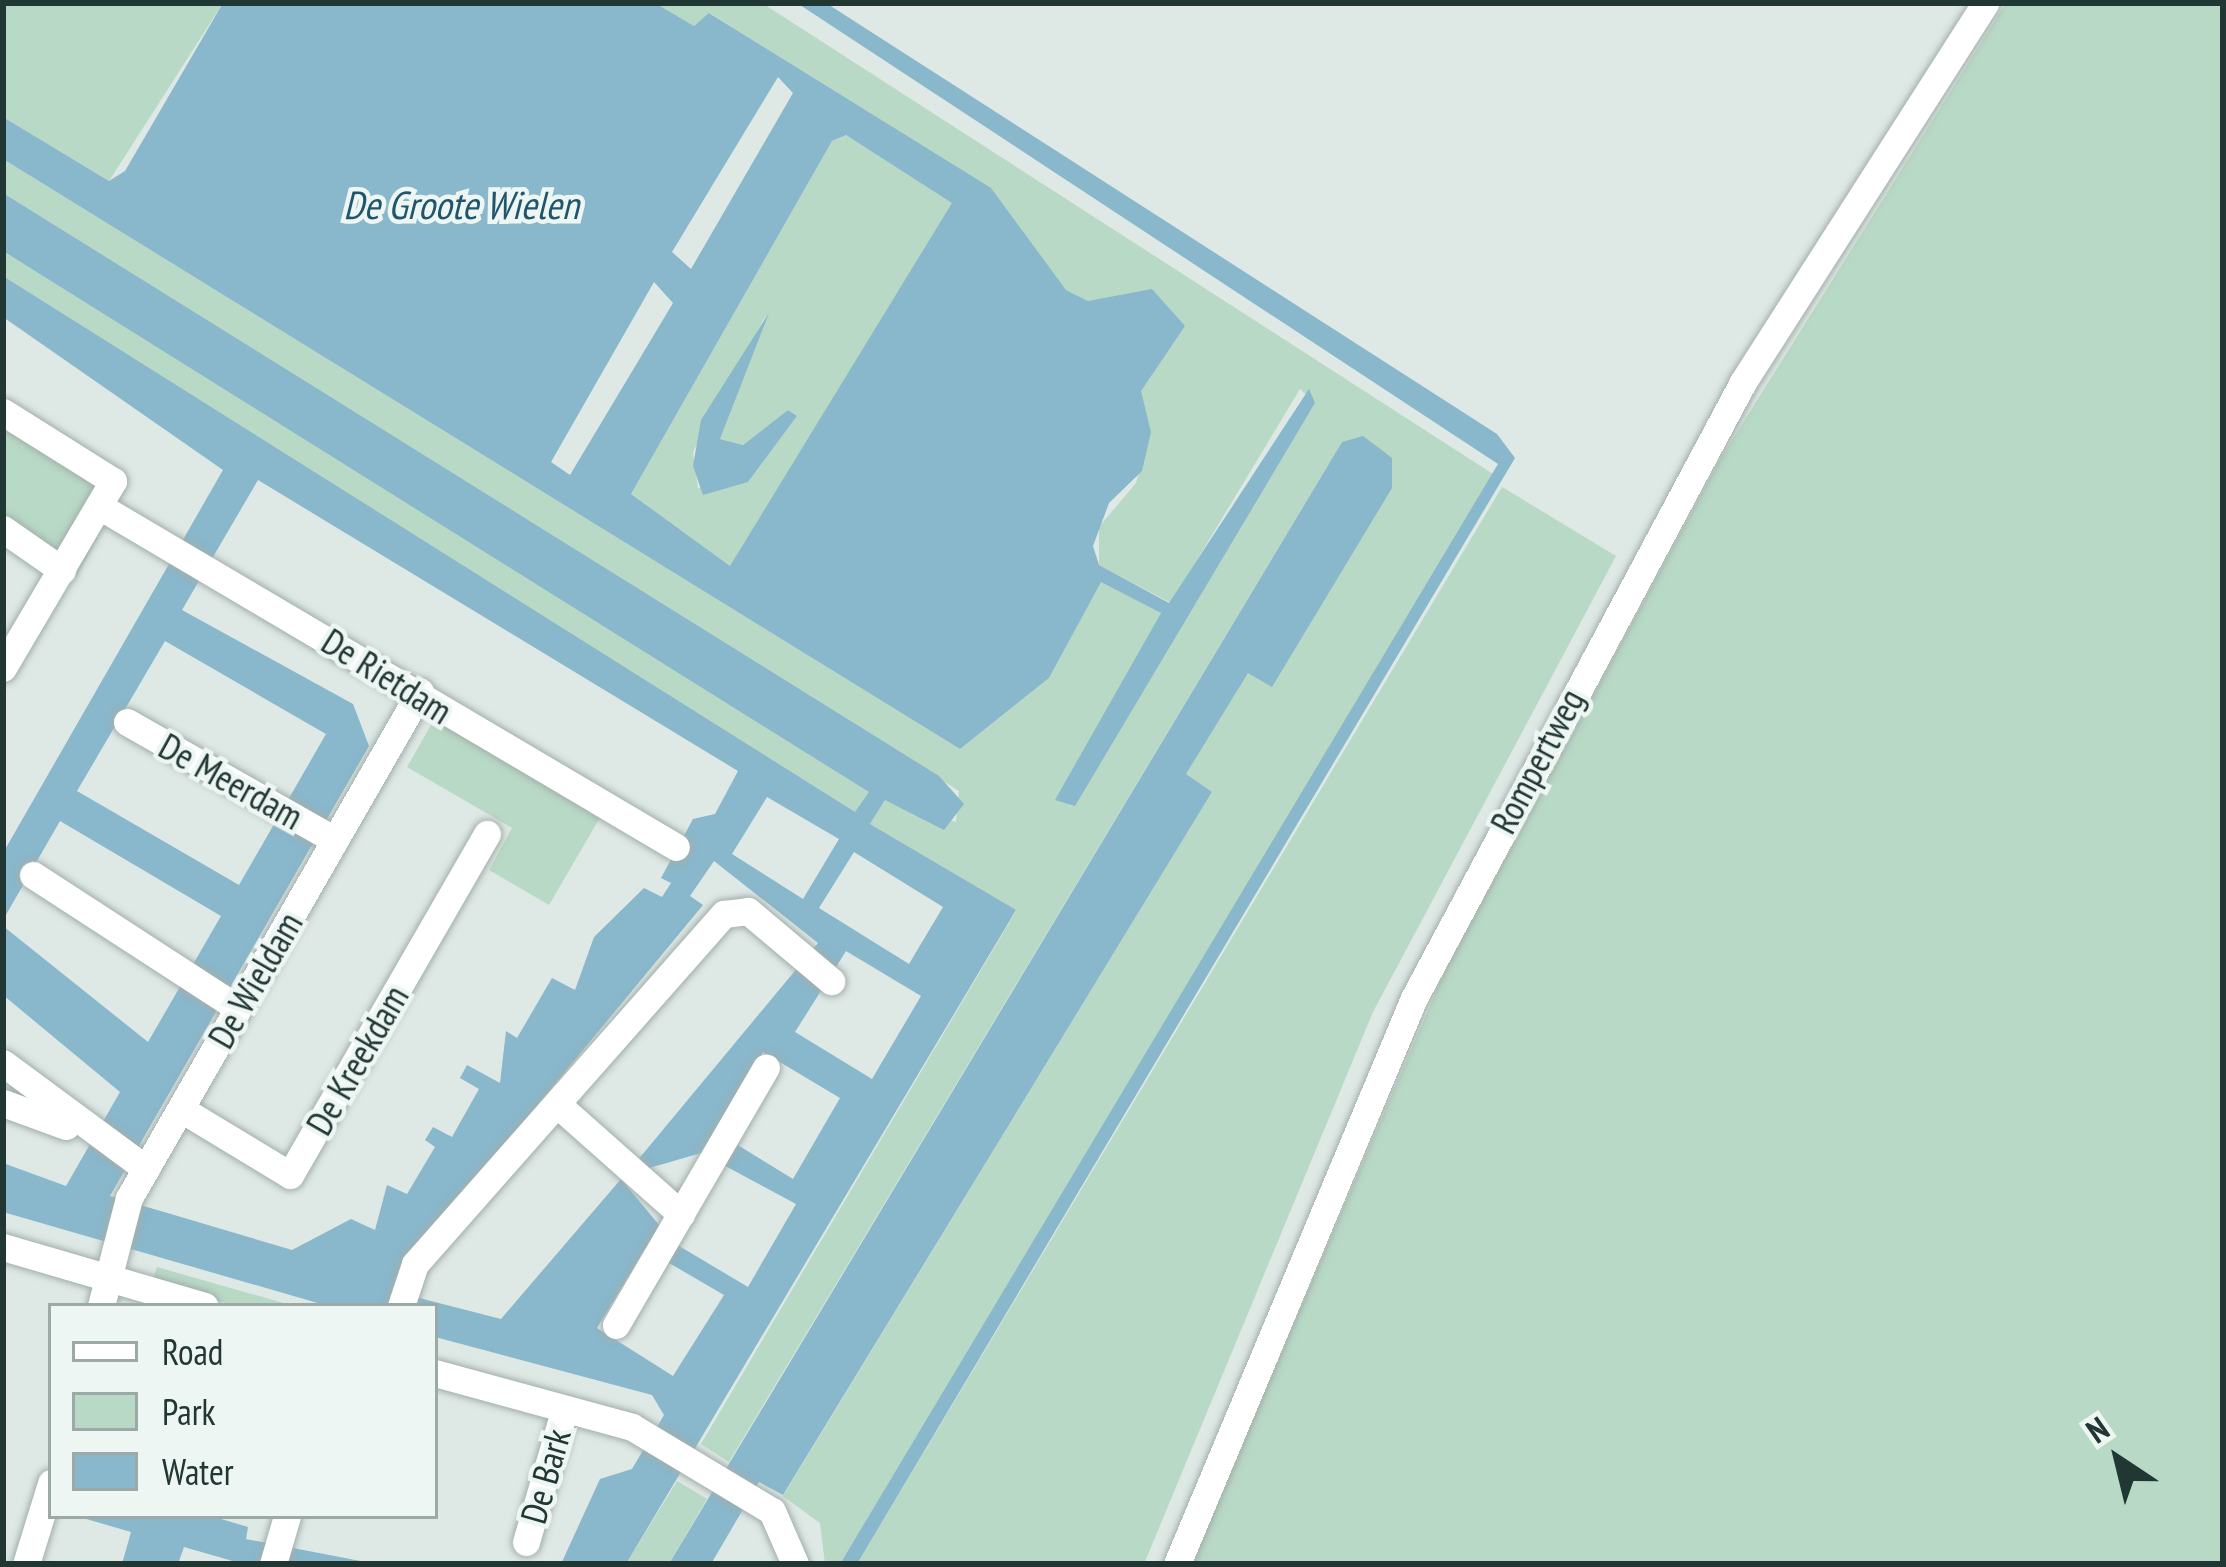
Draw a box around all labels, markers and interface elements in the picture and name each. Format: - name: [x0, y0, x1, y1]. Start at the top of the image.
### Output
- water label: De Groote Wielen: [343, 182, 579, 228]
- street label: De Rietdam: [314, 619, 460, 733]
- street label: Rompertweg: [1481, 682, 1593, 840]
- street label: De Meerdam: [152, 724, 310, 838]
- street label: De Wieldam: [199, 904, 311, 1056]
- street label: De Kreekdam: [297, 978, 417, 1142]
- legend: [48, 1303, 438, 1519]
- text: Road: [162, 1328, 223, 1375]
- text: Park: [162, 1388, 216, 1435]
- north arrow: [2058, 1399, 2178, 1519]
- text: N: [2077, 1406, 2117, 1452]
- street label: De Bark: [511, 1424, 579, 1528]
- text: Water: [162, 1448, 234, 1495]

